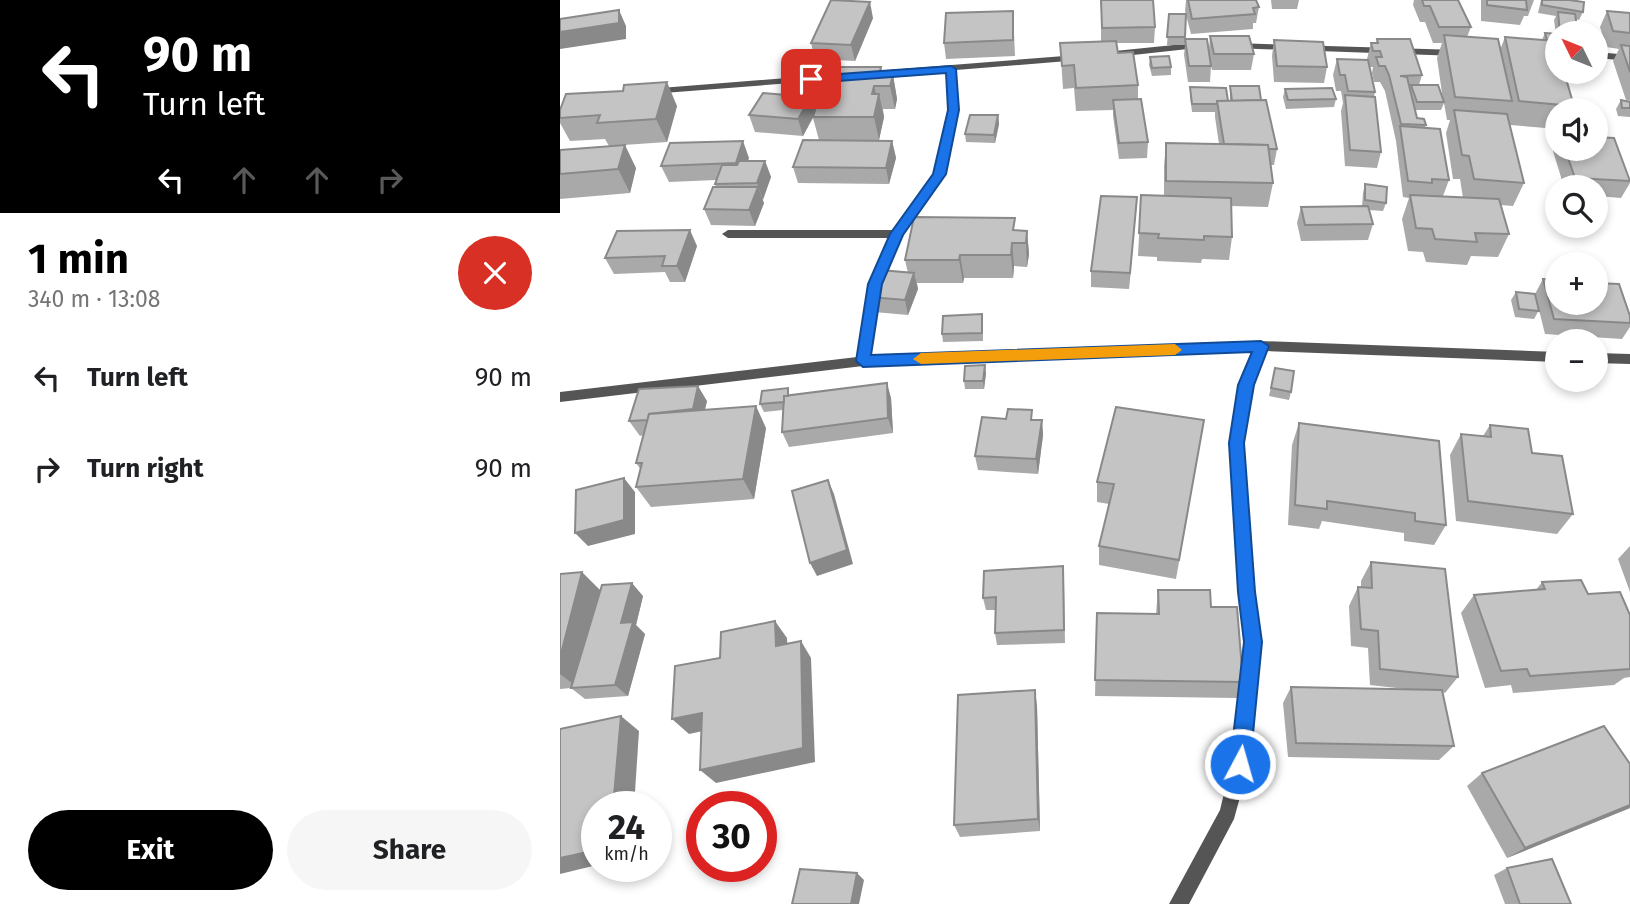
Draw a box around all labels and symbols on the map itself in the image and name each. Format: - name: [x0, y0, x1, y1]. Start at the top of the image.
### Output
- north arrow: [1545, 21, 1608, 84]
- pin: [781, 49, 841, 109]
- position arrow: [1203, 727, 1277, 801]
- speed limit sign: 30: [686, 791, 777, 882]

